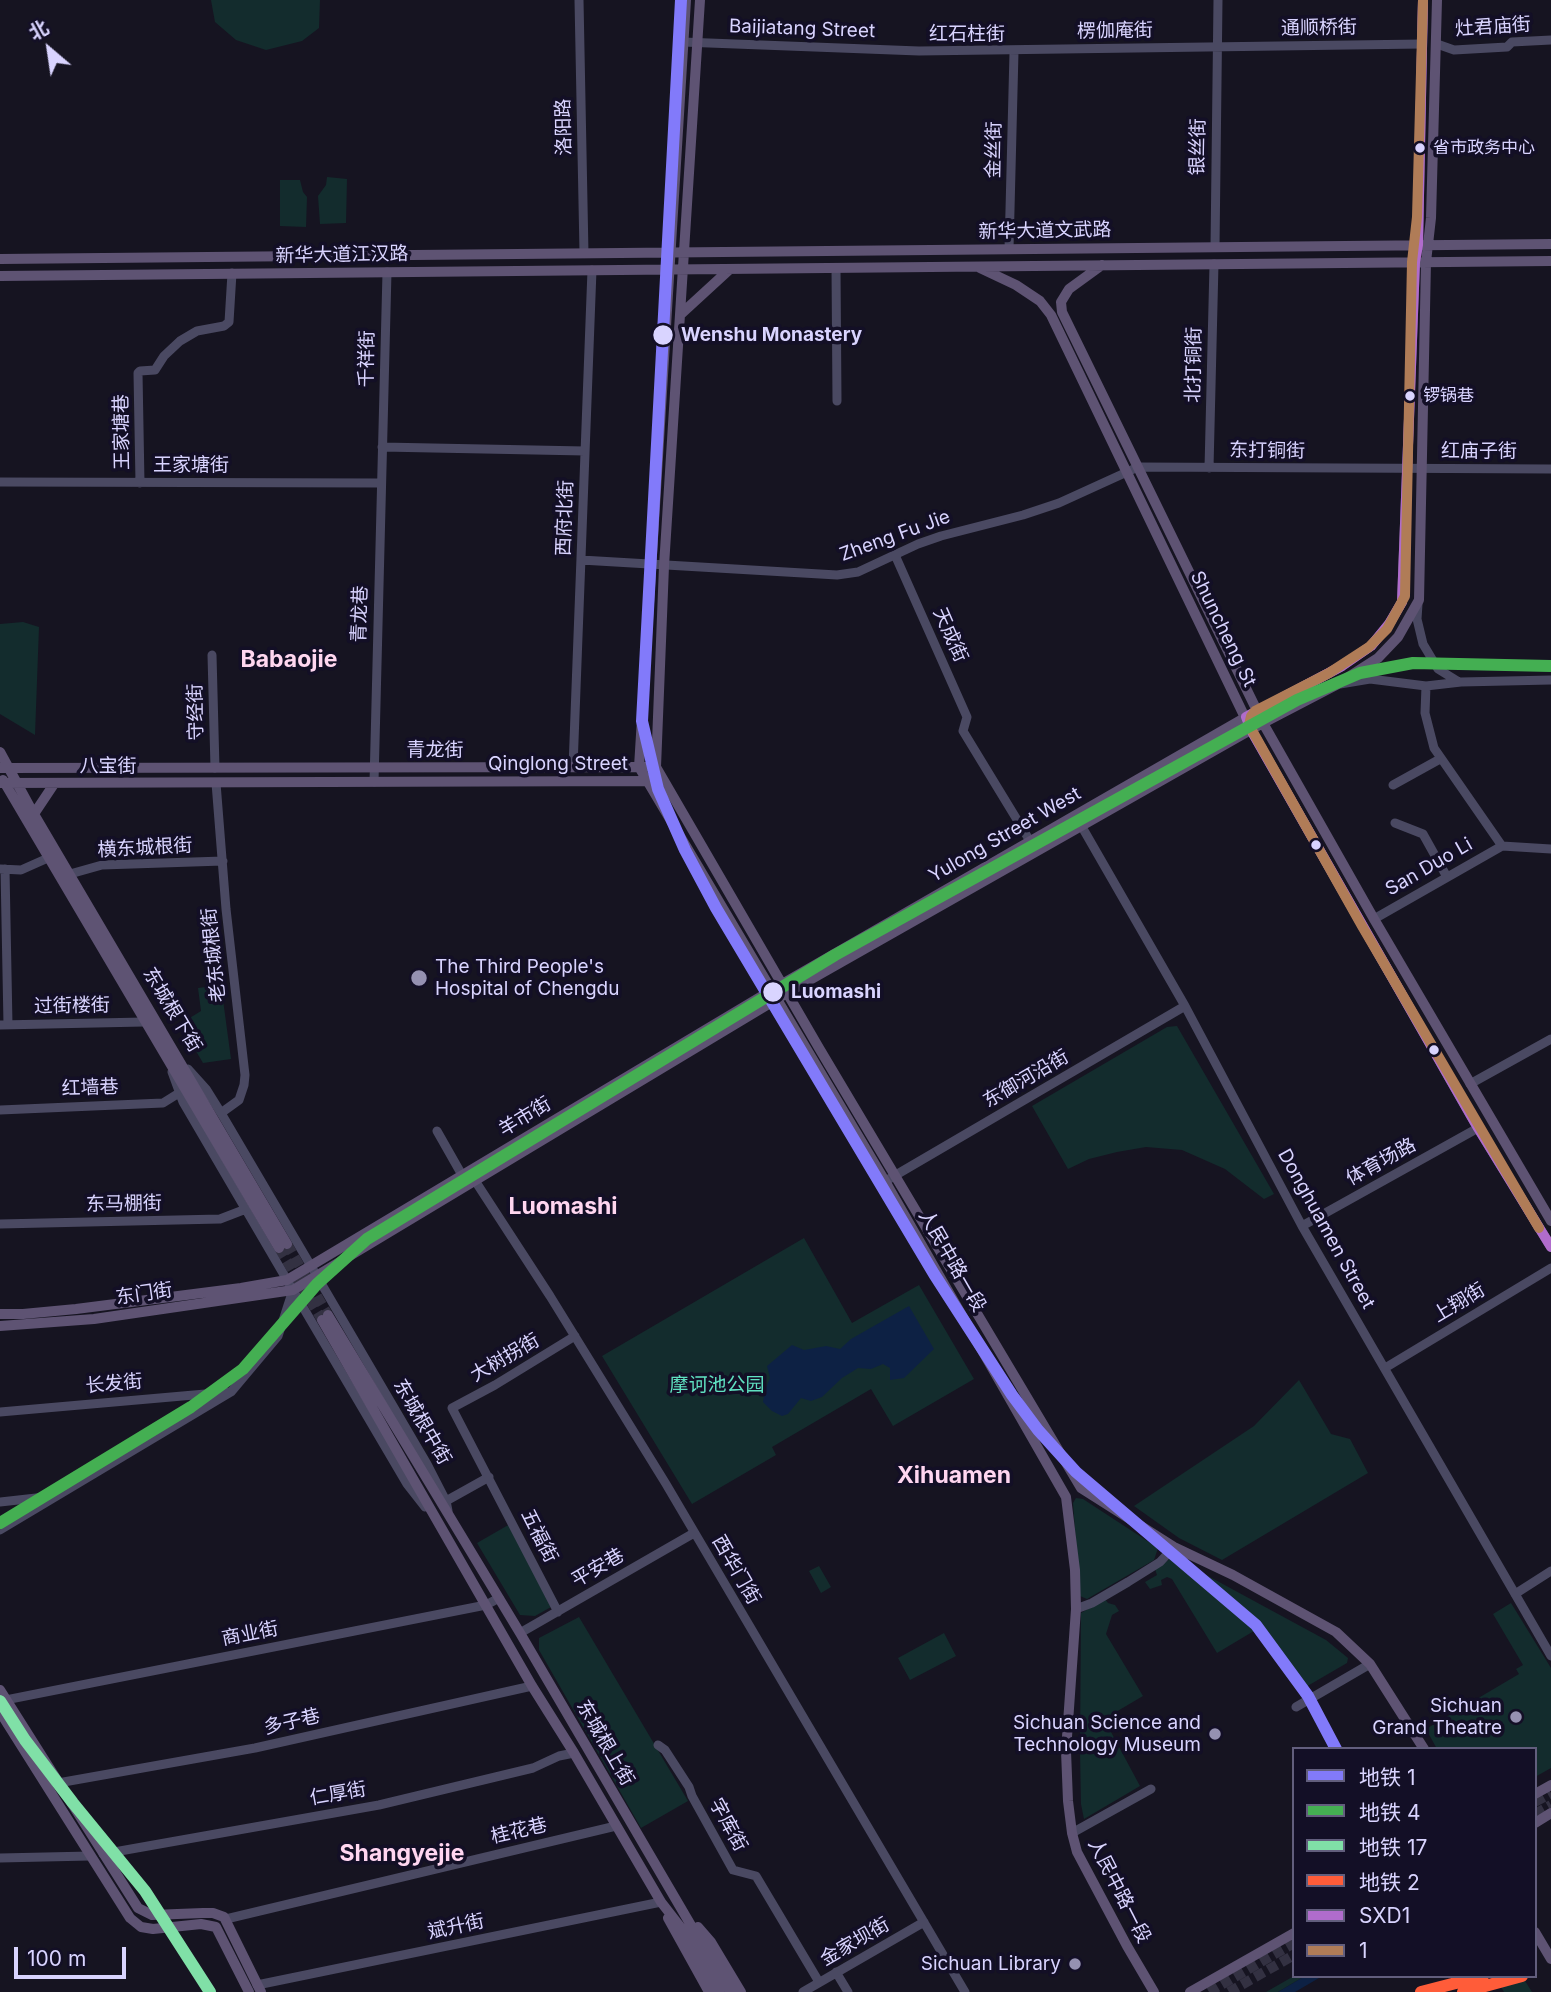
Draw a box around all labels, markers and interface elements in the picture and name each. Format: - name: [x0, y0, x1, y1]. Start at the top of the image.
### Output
- street label: 灶君庙街: [1454, 13, 1532, 41]
- north arrow: [14, 14, 84, 84]
- street label: Baijiatang Street: [728, 15, 876, 43]
- text: 北: [25, 16, 52, 45]
- street label: 通顺桥街: [1281, 16, 1357, 40]
- street label: 楞伽庵街: [1077, 19, 1153, 43]
- street label: 红石柱街: [929, 23, 1005, 45]
- street label: 洛阳路: [552, 98, 576, 156]
- street label: 银丝街: [1186, 118, 1210, 176]
- street label: 金丝街: [982, 121, 1006, 179]
- place label: 省市政务中心: [1433, 138, 1535, 158]
- marker: 省市政务中心: [1413, 141, 1427, 155]
- street label: 新华大道文武路: [978, 218, 1112, 244]
- street label: 新华大道江汉路: [275, 242, 409, 268]
- marker: Wenshu Monastery: [651, 323, 675, 347]
- place label: Wenshu Monastery: [681, 324, 862, 346]
- street label: 北打铜街: [1182, 327, 1206, 403]
- street label: 千祥街: [355, 330, 379, 388]
- place label: 锣锅巷: [1423, 386, 1474, 406]
- marker: 锣锅巷: [1403, 389, 1417, 403]
- street label: 王家塘巷: [110, 394, 134, 470]
- street label: 东打铜街: [1229, 439, 1305, 463]
- street label: 红庙子街: [1441, 440, 1517, 462]
- street label: 王家塘街: [153, 454, 229, 476]
- street label: 西府北街: [552, 480, 578, 556]
- street label: Zheng Fu Jie: [837, 505, 953, 567]
- street label: Shuncheng St: [1185, 568, 1261, 690]
- street label: 青龙巷: [348, 585, 372, 643]
- street label: 天成街: [928, 604, 972, 666]
- district label: Babaojie: [241, 646, 337, 674]
- street label: 守经街: [184, 683, 208, 741]
- street label: 青龙街: [407, 739, 463, 761]
- street label: Qinglong Street: [488, 753, 628, 775]
- street label: 八宝街: [80, 755, 136, 777]
- street label: Yulong Street West: [925, 782, 1085, 888]
- street label: San Duo Li: [1382, 833, 1476, 901]
- street label: 横东城根街: [97, 834, 193, 862]
- unlabelled marker: [1309, 838, 1323, 852]
- street label: 老东城根街: [198, 907, 230, 1003]
- place label: The Third People's Hospital of Chengdu: [435, 956, 619, 1000]
- street label: 东城根下街: [138, 963, 206, 1057]
- marker: The Third People's Hospital of Chengdu: [409, 968, 429, 988]
- marker: Luomashi: [761, 980, 785, 1004]
- place label: Luomashi: [791, 981, 881, 1003]
- street label: 过街楼街: [34, 994, 110, 1018]
- unlabelled marker: [1427, 1043, 1441, 1057]
- street label: 东御河沿街: [979, 1045, 1073, 1113]
- street label: 红墙巷: [61, 1076, 119, 1100]
- street label: 羊市街: [495, 1093, 555, 1141]
- street label: 体育场路: [1342, 1134, 1420, 1190]
- street label: Donghuamen Street: [1273, 1145, 1379, 1313]
- street label: 东马棚街: [86, 1192, 162, 1216]
- district label: Luomashi: [508, 1193, 618, 1221]
- street label: 人民中路一段: [914, 1206, 990, 1316]
- street label: 东门街: [114, 1279, 174, 1309]
- street label: 上翔街: [1429, 1279, 1489, 1327]
- street label: 大树拐街: [466, 1329, 544, 1387]
- street label: 长发街: [85, 1370, 143, 1398]
- park label: 摩诃池公园: [670, 1374, 764, 1396]
- street label: 东城根中街: [388, 1375, 456, 1469]
- district label: Xihuamen: [897, 1462, 1011, 1490]
- street label: 五福街: [516, 1505, 562, 1567]
- street label: 西华门街: [707, 1531, 765, 1609]
- street label: 平安巷: [568, 1544, 628, 1592]
- street label: 商业街: [220, 1617, 280, 1651]
- place label: Sichuan Grand Theatre: [1372, 1695, 1502, 1739]
- street label: 东城根上街: [571, 1696, 639, 1790]
- street label: 多子巷: [262, 1704, 322, 1740]
- marker: Sichuan Grand Theatre: [1508, 1709, 1524, 1725]
- place label: Sichuan Science and Technology Museum: [1013, 1712, 1201, 1756]
- marker: Sichuan Science and Technology Museum: [1207, 1726, 1223, 1742]
- legend: [1292, 1747, 1537, 1978]
- text: 地铁 1: [1359, 1765, 1415, 1790]
- street label: 仁厚街: [308, 1778, 368, 1810]
- street label: 字库街: [704, 1795, 752, 1855]
- text: 地铁 4: [1359, 1800, 1420, 1825]
- street label: 桂花巷: [489, 1813, 549, 1849]
- street label: 人民中路一段: [1083, 1835, 1155, 1947]
- text: 地铁 17: [1359, 1835, 1427, 1860]
- district label: Shangyejie: [340, 1840, 464, 1868]
- text: 地铁 2: [1359, 1870, 1420, 1895]
- text: SXD1: [1359, 1903, 1410, 1928]
- street label: 斌升街: [426, 1910, 486, 1944]
- street label: 金家坝街: [816, 1913, 894, 1971]
- scale bar: [18, 1932, 130, 1976]
- text: 1: [1359, 1938, 1368, 1963]
- text: 100 m: [27, 1946, 86, 1971]
- place label: Sichuan Library: [921, 1953, 1061, 1975]
- marker: Sichuan Library: [1067, 1956, 1083, 1972]

